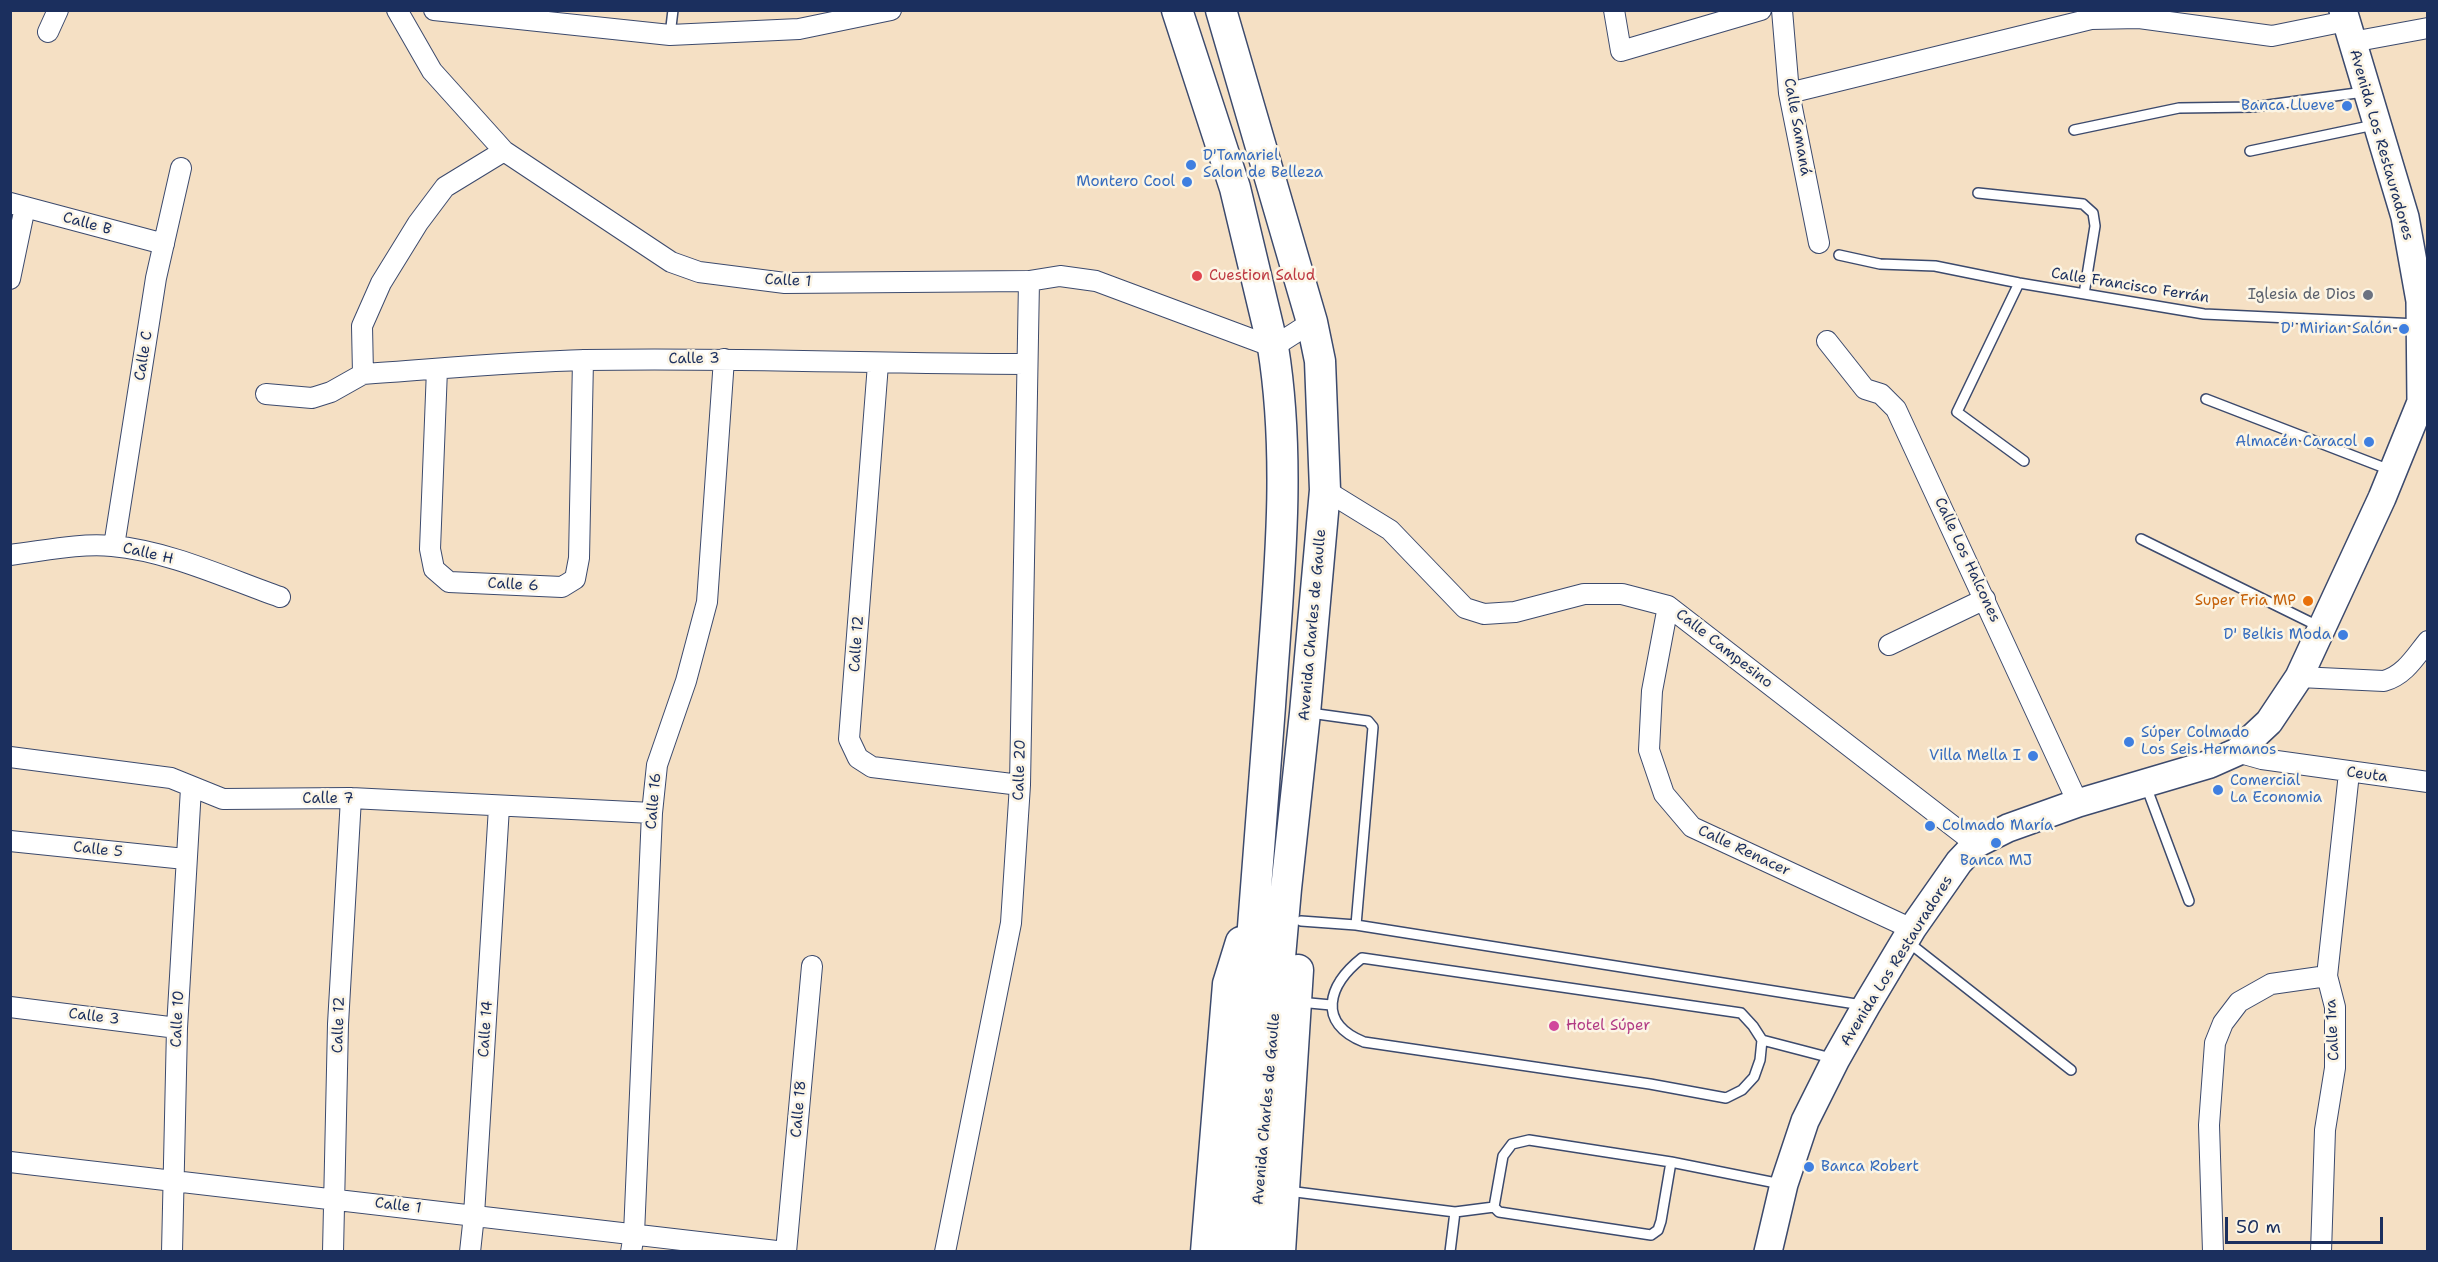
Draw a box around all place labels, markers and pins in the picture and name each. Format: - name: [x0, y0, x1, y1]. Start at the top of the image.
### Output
- place label: Banca Llueve: [2241, 97, 2335, 115]
- marker: Banca Llueve: [2340, 99, 2354, 113]
- place label: D'Tamariel Salon de Belleza: [1203, 147, 1323, 182]
- marker: D'Tamariel Salon de Belleza: [1184, 158, 1198, 172]
- place label: Montero Cool: [1076, 173, 1175, 191]
- marker: Montero Cool: [1180, 175, 1194, 189]
- place label: Cuestion Salud: [1209, 267, 1315, 285]
- marker: Cuestion Salud: [1190, 269, 1204, 283]
- place label: Iglesia de Dios: [2248, 286, 2356, 304]
- marker: Iglesia de Dios: [2361, 288, 2375, 302]
- place label: D' Mirian Salón: [2281, 320, 2392, 338]
- marker: D' Mirian Salón: [2397, 322, 2411, 336]
- place label: Almacén Caracol: [2235, 433, 2357, 451]
- marker: Almacén Caracol: [2362, 435, 2376, 449]
- place label: Super Fria MP: [2195, 592, 2296, 610]
- marker: Super Fria MP: [2301, 594, 2315, 608]
- place label: D' Belkis Moda: [2224, 626, 2331, 644]
- marker: D' Belkis Moda: [2336, 628, 2350, 642]
- place label: Súper Colmado Los Seis Hermanos: [2141, 724, 2276, 759]
- marker: Súper Colmado Los Seis Hermanos: [2122, 735, 2136, 749]
- place label: Villa Mella I: [1929, 747, 2021, 765]
- marker: Villa Mella I: [2026, 749, 2040, 763]
- place label: Comercial La Economia: [2230, 772, 2322, 807]
- marker: Comercial La Economia: [2211, 783, 2225, 797]
- place label: Colmado María: [1942, 817, 2053, 835]
- marker: Colmado María: [1923, 819, 1937, 833]
- marker: Banca MJ: [1989, 836, 2003, 850]
- place label: Banca MJ: [1960, 852, 2032, 870]
- place label: Hotel Súper: [1566, 1017, 1650, 1035]
- marker: Hotel Súper: [1547, 1019, 1561, 1033]
- place label: Banca Robert: [1821, 1158, 1919, 1176]
- marker: Banca Robert: [1802, 1160, 1816, 1174]

